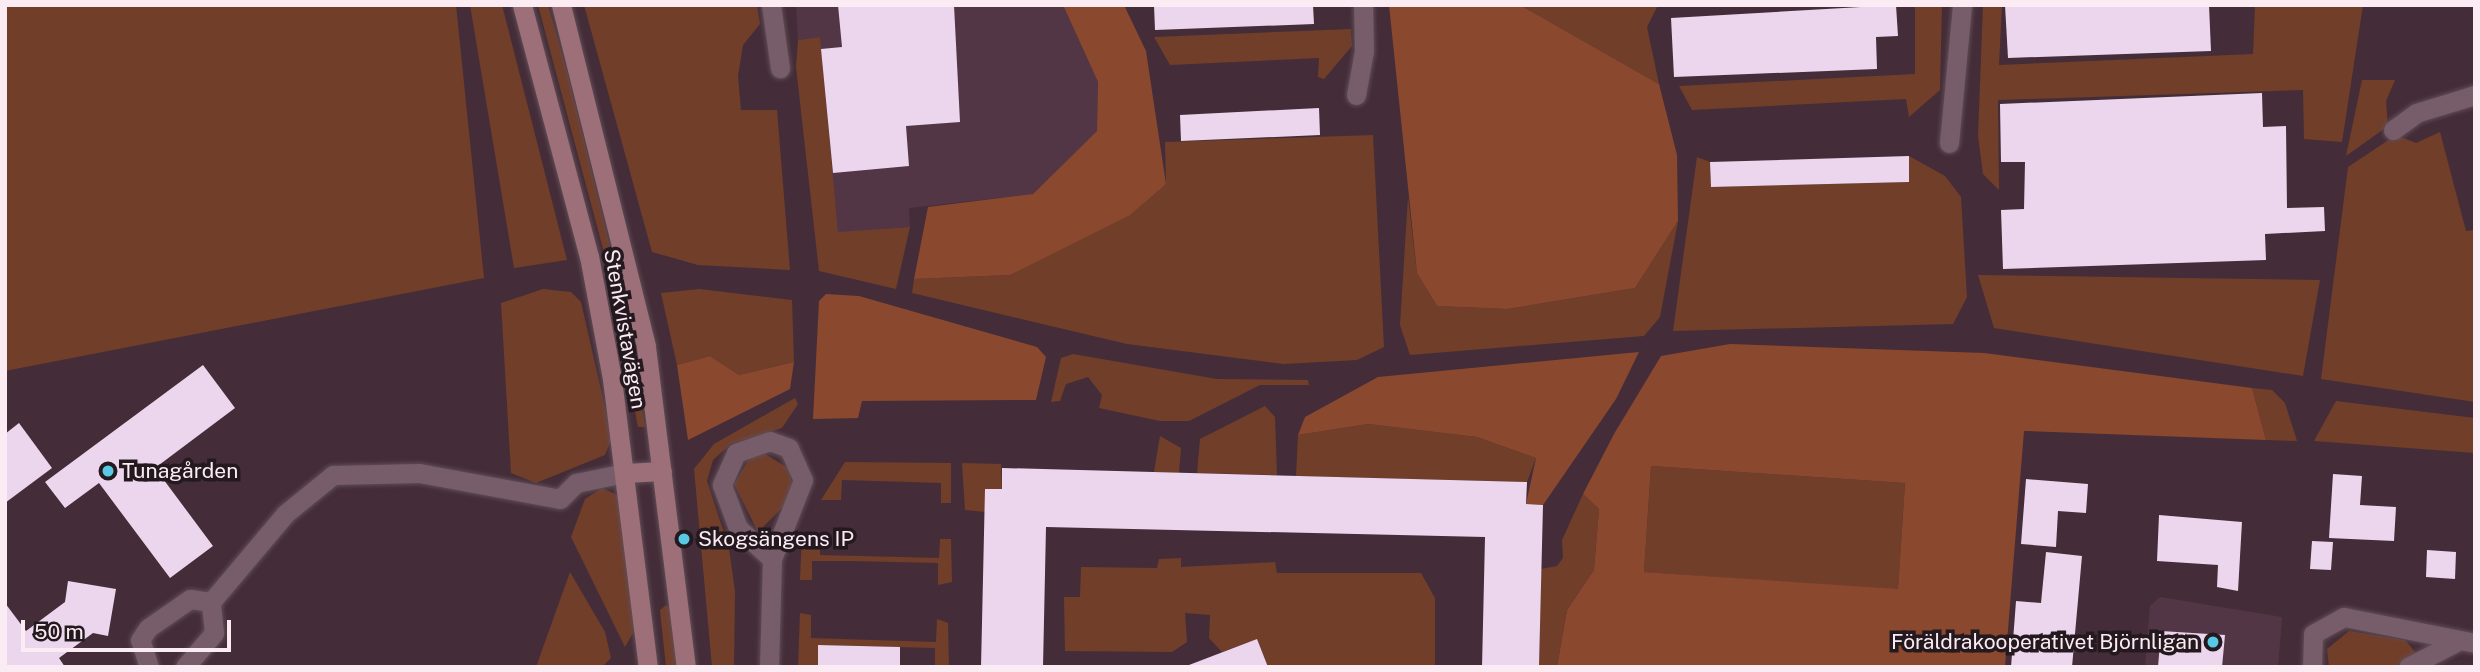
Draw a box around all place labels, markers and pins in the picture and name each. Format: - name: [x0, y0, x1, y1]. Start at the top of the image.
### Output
- place label: Tunagården: [122, 458, 238, 484]
- marker: Tunagården: [100, 463, 116, 479]
- place label: Skogsängens IP: [698, 526, 854, 552]
- marker: Skogsängens IP: [676, 531, 692, 547]
- place label: Föräldrakooperativet Björnligan: [1891, 629, 2199, 655]
- marker: Föräldrakooperativet Björnligan: [2205, 634, 2221, 650]

